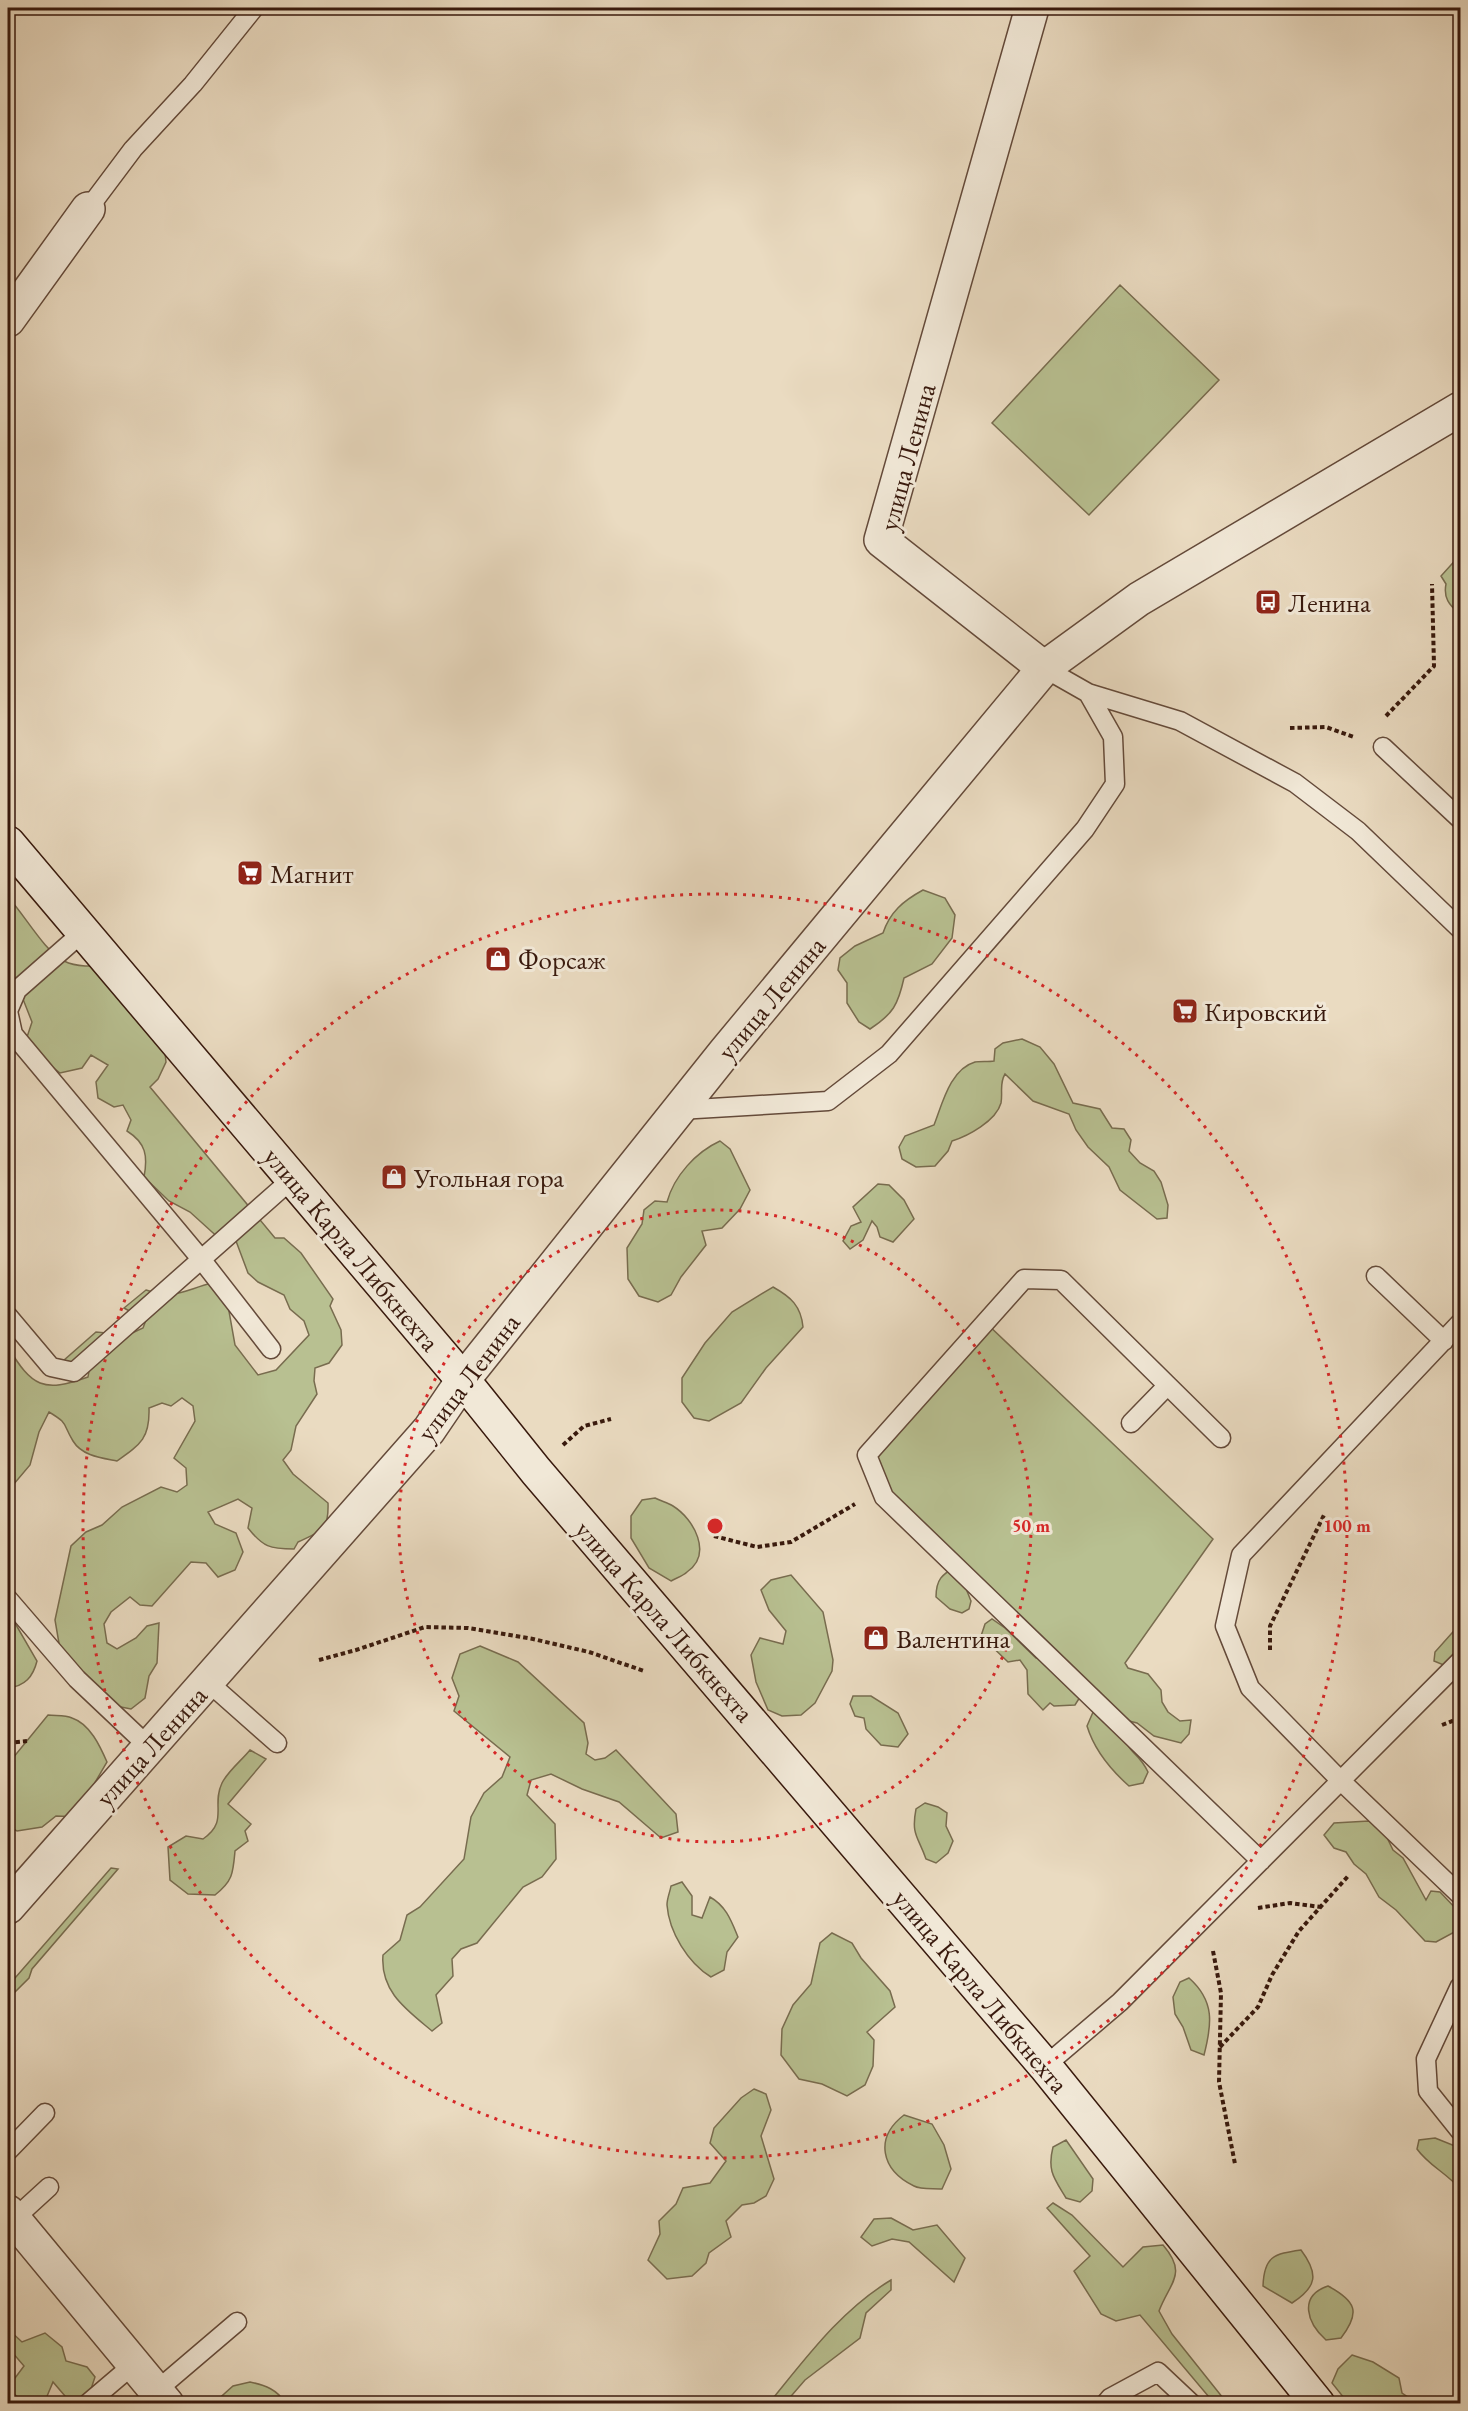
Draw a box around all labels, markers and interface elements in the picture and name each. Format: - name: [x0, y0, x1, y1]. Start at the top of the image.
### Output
- street label: улица Ленина: [871, 379, 944, 535]
- place label: Ленина: [1288, 585, 1371, 620]
- bus stop icon: Ленина: [1253, 587, 1283, 617]
- place label: Магнит: [270, 856, 354, 891]
- supermarket icon: Магнит: [235, 858, 265, 888]
- street label: улица Ленина: [709, 929, 833, 1067]
- place label: Форсаж: [518, 942, 606, 977]
- shop icon: Форсаж: [483, 944, 513, 974]
- place label: Кировский: [1204, 994, 1327, 1029]
- supermarket icon: Кировский: [1170, 996, 1200, 1026]
- street label: улица Карла Либкнехта: [256, 1140, 448, 1359]
- place label: Угольная гора: [413, 1160, 564, 1195]
- shop icon: Угольная гора: [379, 1162, 409, 1192]
- street label: улица Ленина: [408, 1306, 528, 1448]
- street label: улица Карла Либкнехта: [568, 1513, 762, 1729]
- text: 50 m: [1012, 1514, 1050, 1537]
- text: 100 m: [1323, 1514, 1371, 1537]
- centre of rings: [705, 1516, 725, 1536]
- place label: Валентина: [896, 1621, 1011, 1656]
- shop icon: Валентина: [861, 1623, 891, 1653]
- street label: улица Ленина: [87, 1678, 215, 1814]
- street label: улица Карла Либкнехта: [885, 1882, 1077, 2101]

